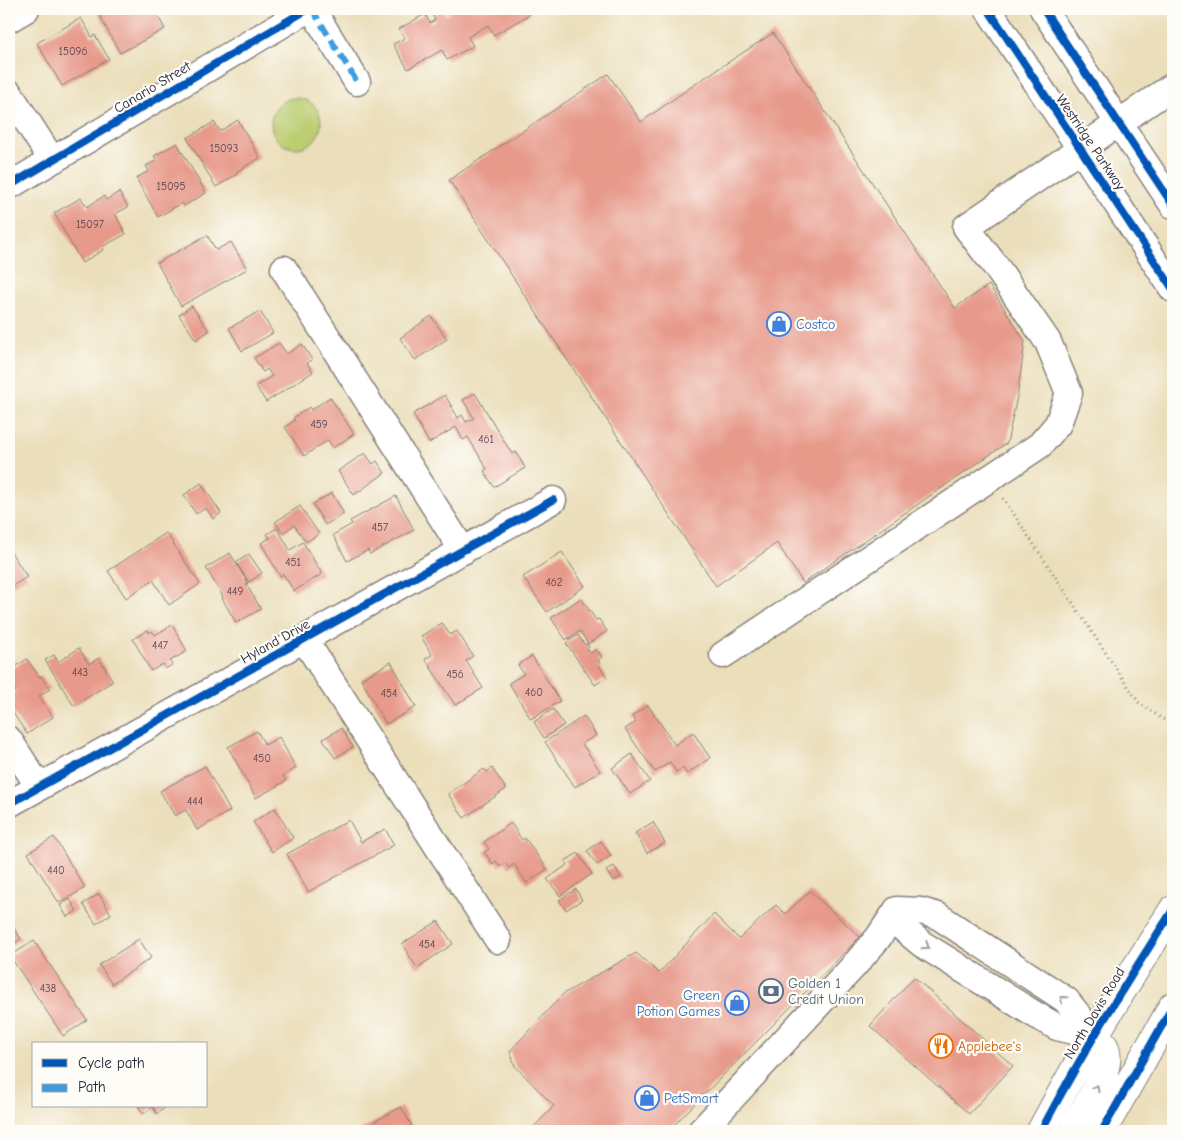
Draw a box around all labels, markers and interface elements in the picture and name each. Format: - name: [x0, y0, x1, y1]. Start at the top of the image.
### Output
- house number: 15096: [59, 45, 87, 58]
- street label: Canario Street: [111, 57, 195, 117]
- street label: Westridge Parkway: [1052, 91, 1129, 194]
- house number: 15093: [210, 142, 238, 155]
- house number: 15095: [157, 180, 185, 193]
- house number: 15097: [76, 218, 104, 231]
- shop icon: Costco: [766, 311, 792, 337]
- place label: Costco: [796, 316, 835, 333]
- house number: 459: [310, 418, 328, 431]
- house number: 461: [478, 433, 494, 446]
- house number: 457: [372, 521, 388, 534]
- house number: 451: [285, 556, 301, 569]
- house number: 462: [545, 576, 563, 589]
- house number: 449: [227, 585, 243, 598]
- street label: Hyland Drive: [238, 615, 313, 667]
- house number: 447: [152, 639, 168, 652]
- house number: 443: [72, 666, 88, 679]
- house number: 456: [446, 668, 464, 681]
- house number: 460: [525, 686, 543, 699]
- house number: 454: [381, 687, 397, 700]
- house number: 450: [253, 752, 271, 765]
- house number: 444: [187, 795, 203, 808]
- house number: 440: [47, 864, 65, 877]
- house number: 454: [419, 938, 435, 951]
- one-way arrow: [920, 940, 930, 949]
- street label: North Davis Road: [1060, 964, 1129, 1062]
- place label: Golden 1 Credit Union: [788, 975, 864, 1008]
- bank icon: Golden 1 Credit Union: [758, 978, 784, 1004]
- house number: 438: [40, 982, 57, 995]
- place label: Green Potion Games: [637, 987, 720, 1020]
- shop icon: Green Potion Games: [724, 990, 750, 1016]
- one-way arrow: [1060, 996, 1069, 1005]
- restaurant icon: Applebee's: [928, 1033, 954, 1059]
- place label: Applebee's: [958, 1038, 1021, 1055]
- legend: [32, 1042, 208, 1108]
- text: Cycle path: [78, 1054, 145, 1072]
- text: Path: [78, 1078, 106, 1096]
- one-way arrow: [1089, 1084, 1099, 1093]
- shop icon: PetSmart: [634, 1085, 660, 1111]
- place label: PetSmart: [664, 1090, 719, 1107]

